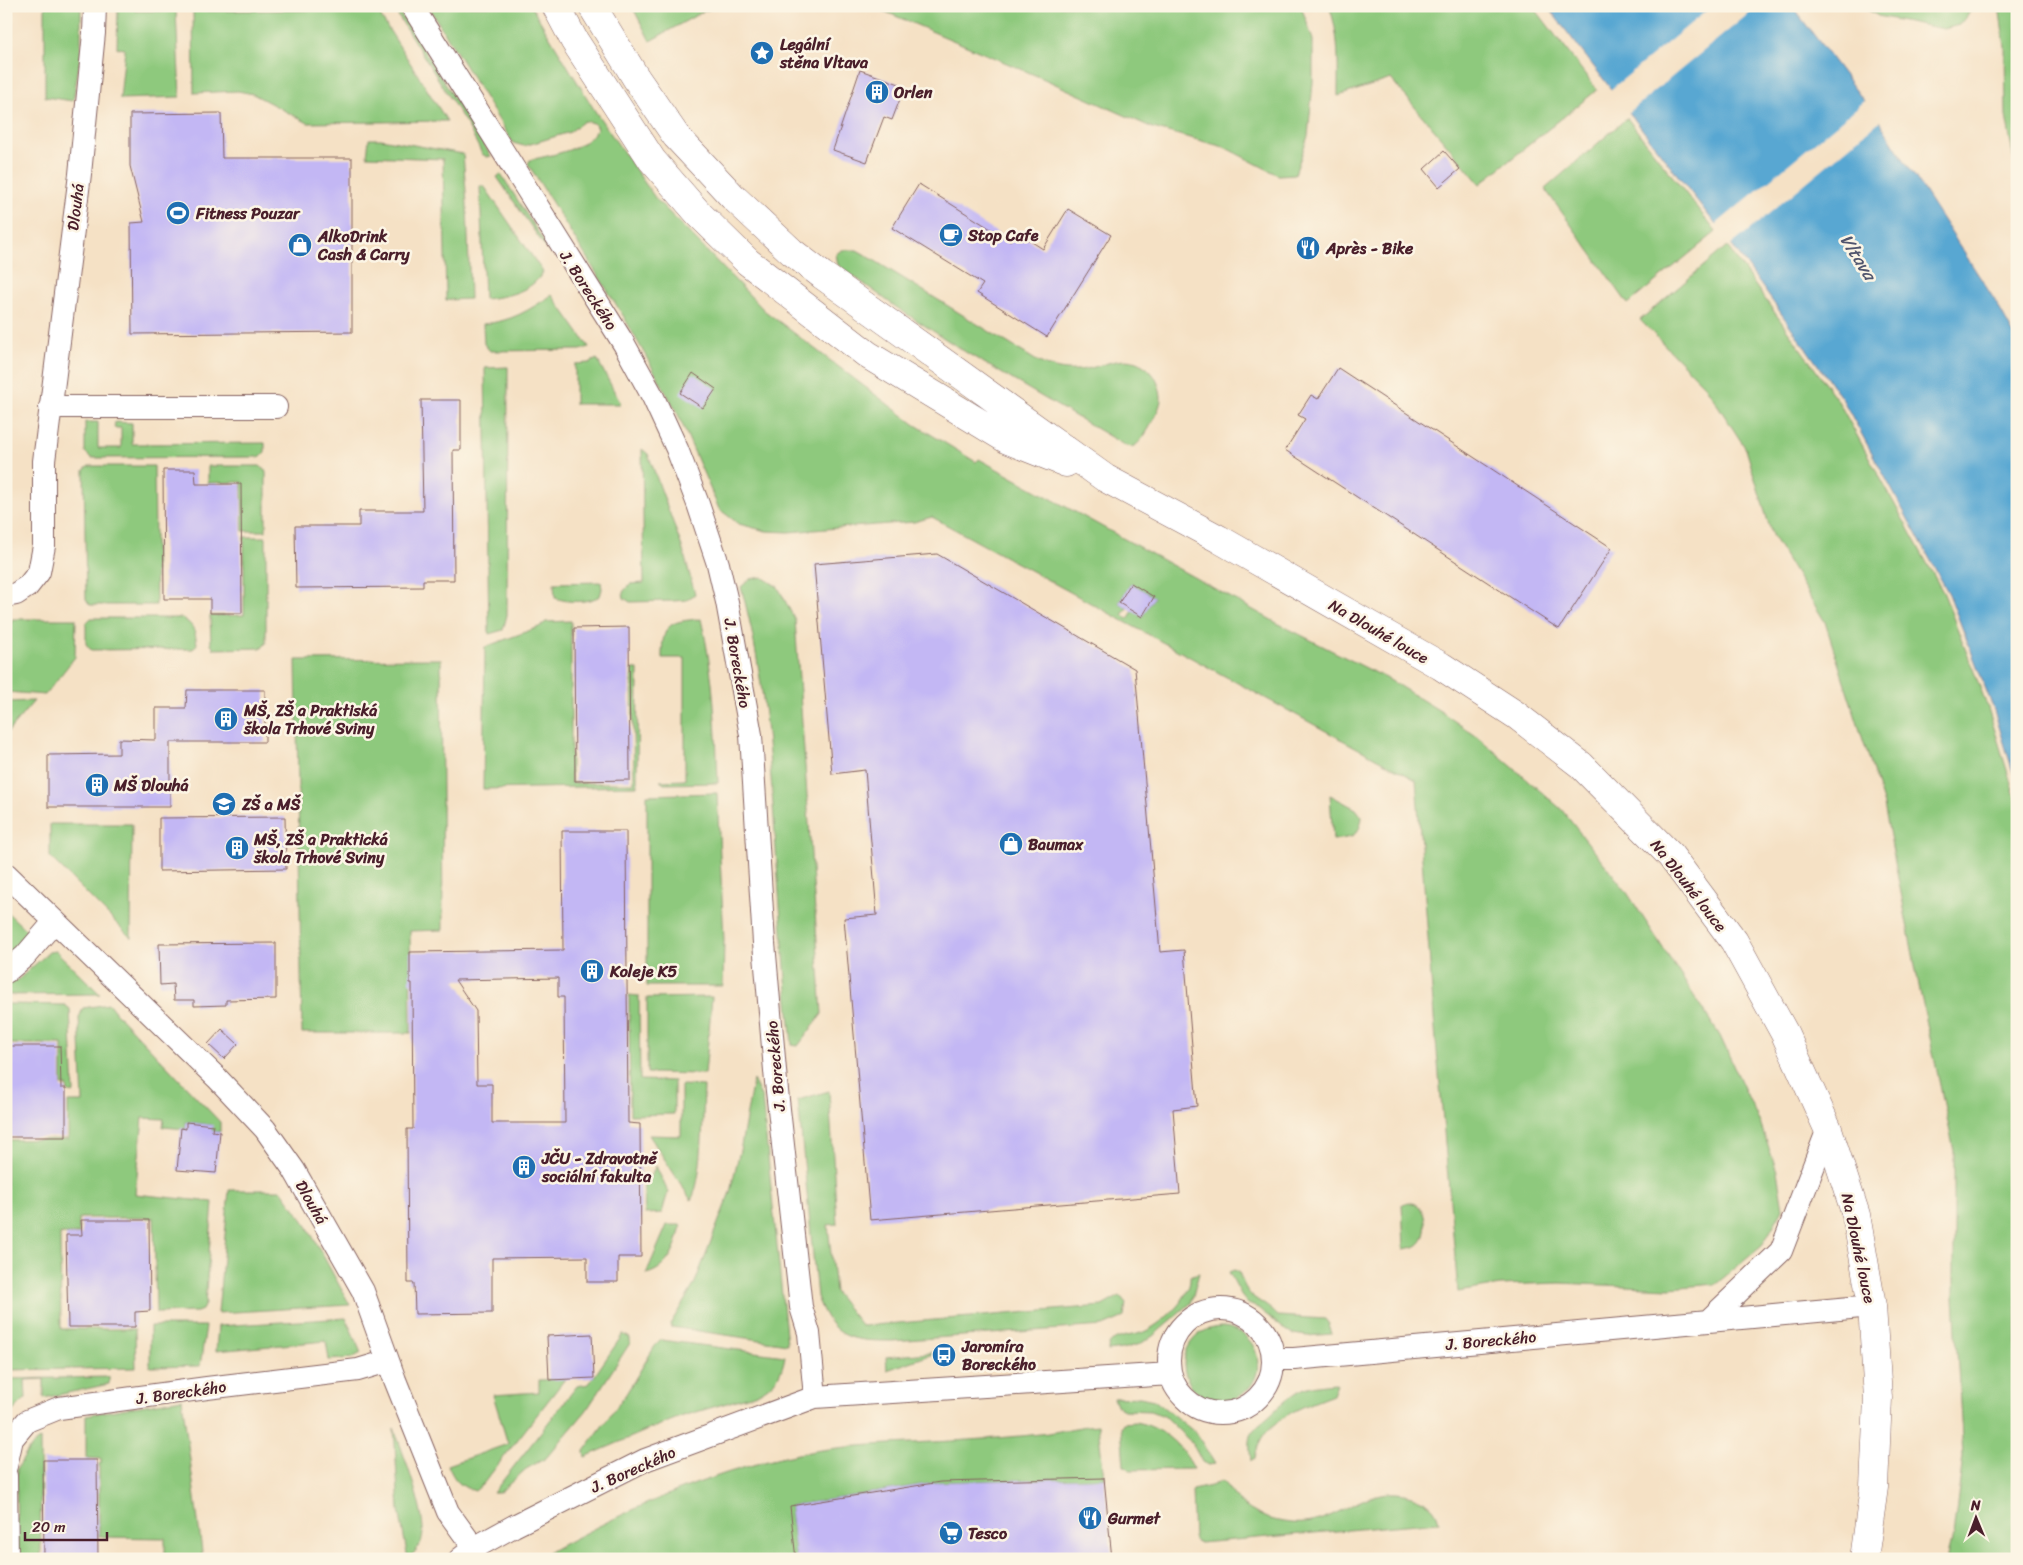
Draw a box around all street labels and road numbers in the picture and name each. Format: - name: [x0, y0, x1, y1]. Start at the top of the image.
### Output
- street label: Dlouhá: [58, 182, 93, 232]
- street label: J. Boreckého: [551, 244, 625, 336]
- street label: Na Dlouhé louce: [1323, 591, 1435, 672]
- street label: J. Boreckého: [715, 615, 760, 710]
- street label: Na Dlouhé louce: [1643, 832, 1735, 939]
- street label: J. Boreckého: [757, 1019, 794, 1113]
- street label: Dlouhá: [287, 1175, 336, 1230]
- street label: Na Dlouhé louce: [1833, 1190, 1884, 1306]
- street label: J. Boreckého: [1444, 1322, 1538, 1359]
- street label: J. Boreckého: [133, 1372, 228, 1413]
- street label: J. Boreckého: [585, 1438, 681, 1502]

